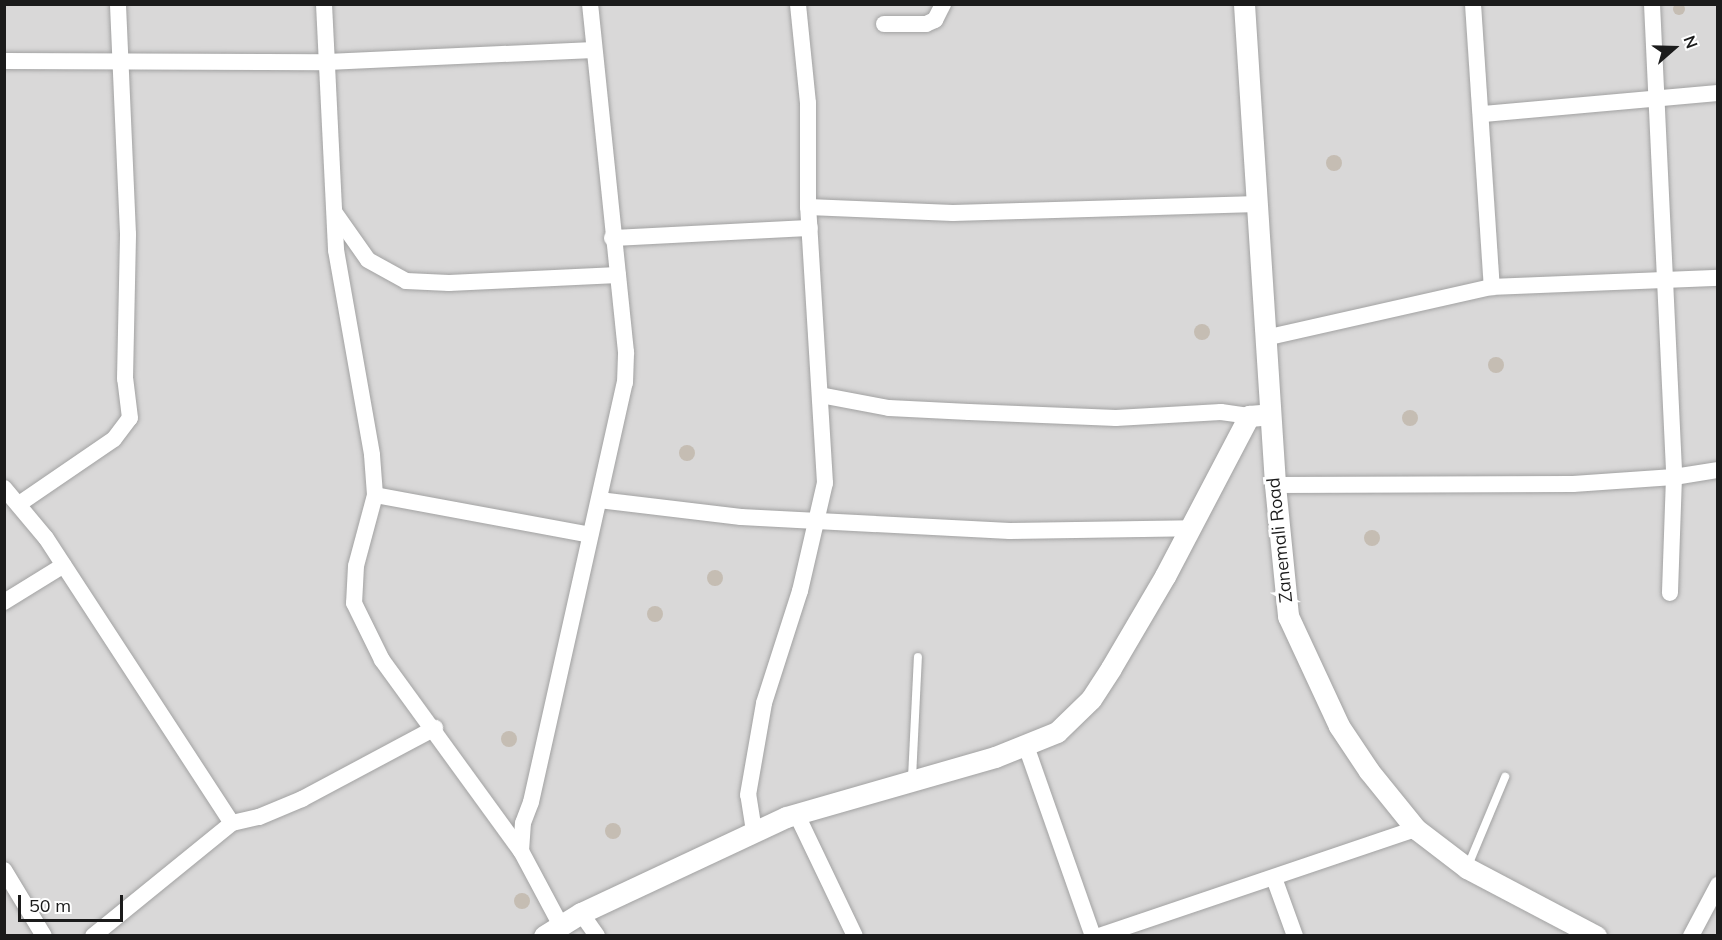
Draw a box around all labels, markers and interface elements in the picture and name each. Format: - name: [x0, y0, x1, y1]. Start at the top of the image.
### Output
- north arrow: [1644, 18, 1704, 78]
- text: N: [1679, 33, 1702, 51]
- street label: Zanemali Road: [1263, 476, 1297, 604]
- scale bar: [21, 883, 126, 921]
- text: 50 m: [29, 894, 71, 917]

